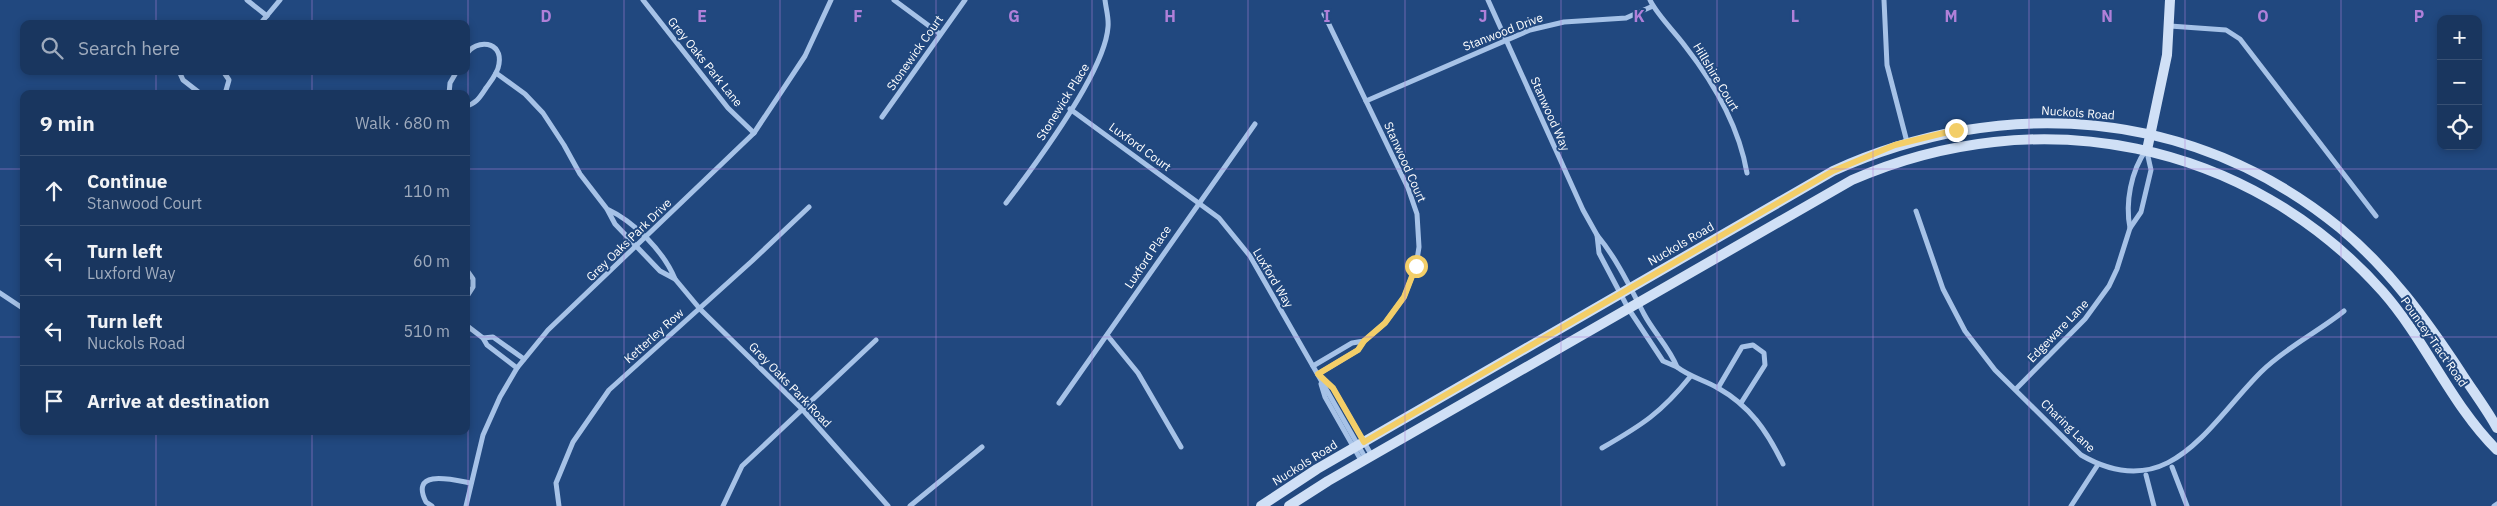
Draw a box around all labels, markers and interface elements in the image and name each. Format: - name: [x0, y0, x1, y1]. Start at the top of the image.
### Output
- text: D: [540, 6, 552, 26]
- text: E: [697, 6, 707, 26]
- text: F: [853, 6, 863, 26]
- text: G: [1008, 6, 1020, 26]
- text: H: [1164, 6, 1176, 26]
- text: I: [1324, 6, 1331, 26]
- text: J: [1479, 6, 1487, 26]
- text: K: [1633, 6, 1645, 26]
- text: L: [1791, 6, 1799, 26]
- text: M: [1944, 6, 1958, 26]
- text: N: [2101, 6, 2113, 26]
- text: O: [2257, 6, 2269, 26]
- text: P: [2414, 6, 2424, 26]
- street label: Stanwood Drive: [1461, 9, 1545, 54]
- street label: Stonewick Court: [883, 12, 946, 93]
- street label: Grey Oaks Park Lane: [665, 14, 746, 110]
- map controls: [2437, 15, 2482, 150]
- button: +: [2437, 15, 2482, 60]
- search box: [20, 20, 470, 75]
- icon: search: [38, 34, 66, 62]
- text: Search here: [78, 36, 180, 60]
- street label: Hillshire Court: [1690, 40, 1743, 114]
- street label: Stonewick Place: [1033, 60, 1092, 143]
- button: −: [2437, 60, 2482, 105]
- street label: Stanwood Way: [1527, 74, 1574, 153]
- street label: Nuckols Road: [2041, 102, 2115, 123]
- button: locate: [2437, 105, 2482, 150]
- text: 9 min: [40, 109, 95, 137]
- text: Walk · 680 m: [355, 113, 450, 133]
- street label: Luxford Court: [1106, 119, 1174, 174]
- street label: Stanwood Court: [1381, 119, 1430, 204]
- route end: [1945, 119, 1968, 142]
- text: Continue: [87, 169, 167, 193]
- icon: ahead: [40, 177, 68, 205]
- text: 110 m: [403, 181, 450, 201]
- text: Stanwood Court: [87, 193, 202, 213]
- street label: Grey Oaks Park Drive: [583, 195, 675, 284]
- street label: Nuckols Road: [1645, 219, 1716, 268]
- street label: Luxford Place: [1121, 222, 1174, 291]
- text: Turn left: [87, 239, 163, 263]
- street label: Luxford Way: [1250, 245, 1297, 310]
- icon: left: [40, 247, 68, 275]
- text: 60 m: [413, 251, 450, 271]
- route start: [1405, 255, 1428, 278]
- text: Luxford Way: [87, 263, 176, 283]
- street label: Pouncey Tract Road: [2398, 294, 2471, 390]
- street label: Edgeware Lane: [2024, 296, 2092, 365]
- street label: Ketterley Row: [621, 305, 687, 366]
- text: Turn left: [87, 309, 163, 333]
- icon: left: [40, 317, 68, 345]
- text: 510 m: [403, 321, 450, 341]
- text: Nuckols Road: [87, 333, 185, 353]
- street label: Grey Oaks Park Road: [746, 339, 835, 430]
- icon: arrive: [40, 387, 68, 415]
- text: Arrive at destination: [87, 389, 270, 413]
- street label: Charing Lane: [2038, 396, 2099, 456]
- street label: Nuckols Road: [1270, 437, 1340, 488]

